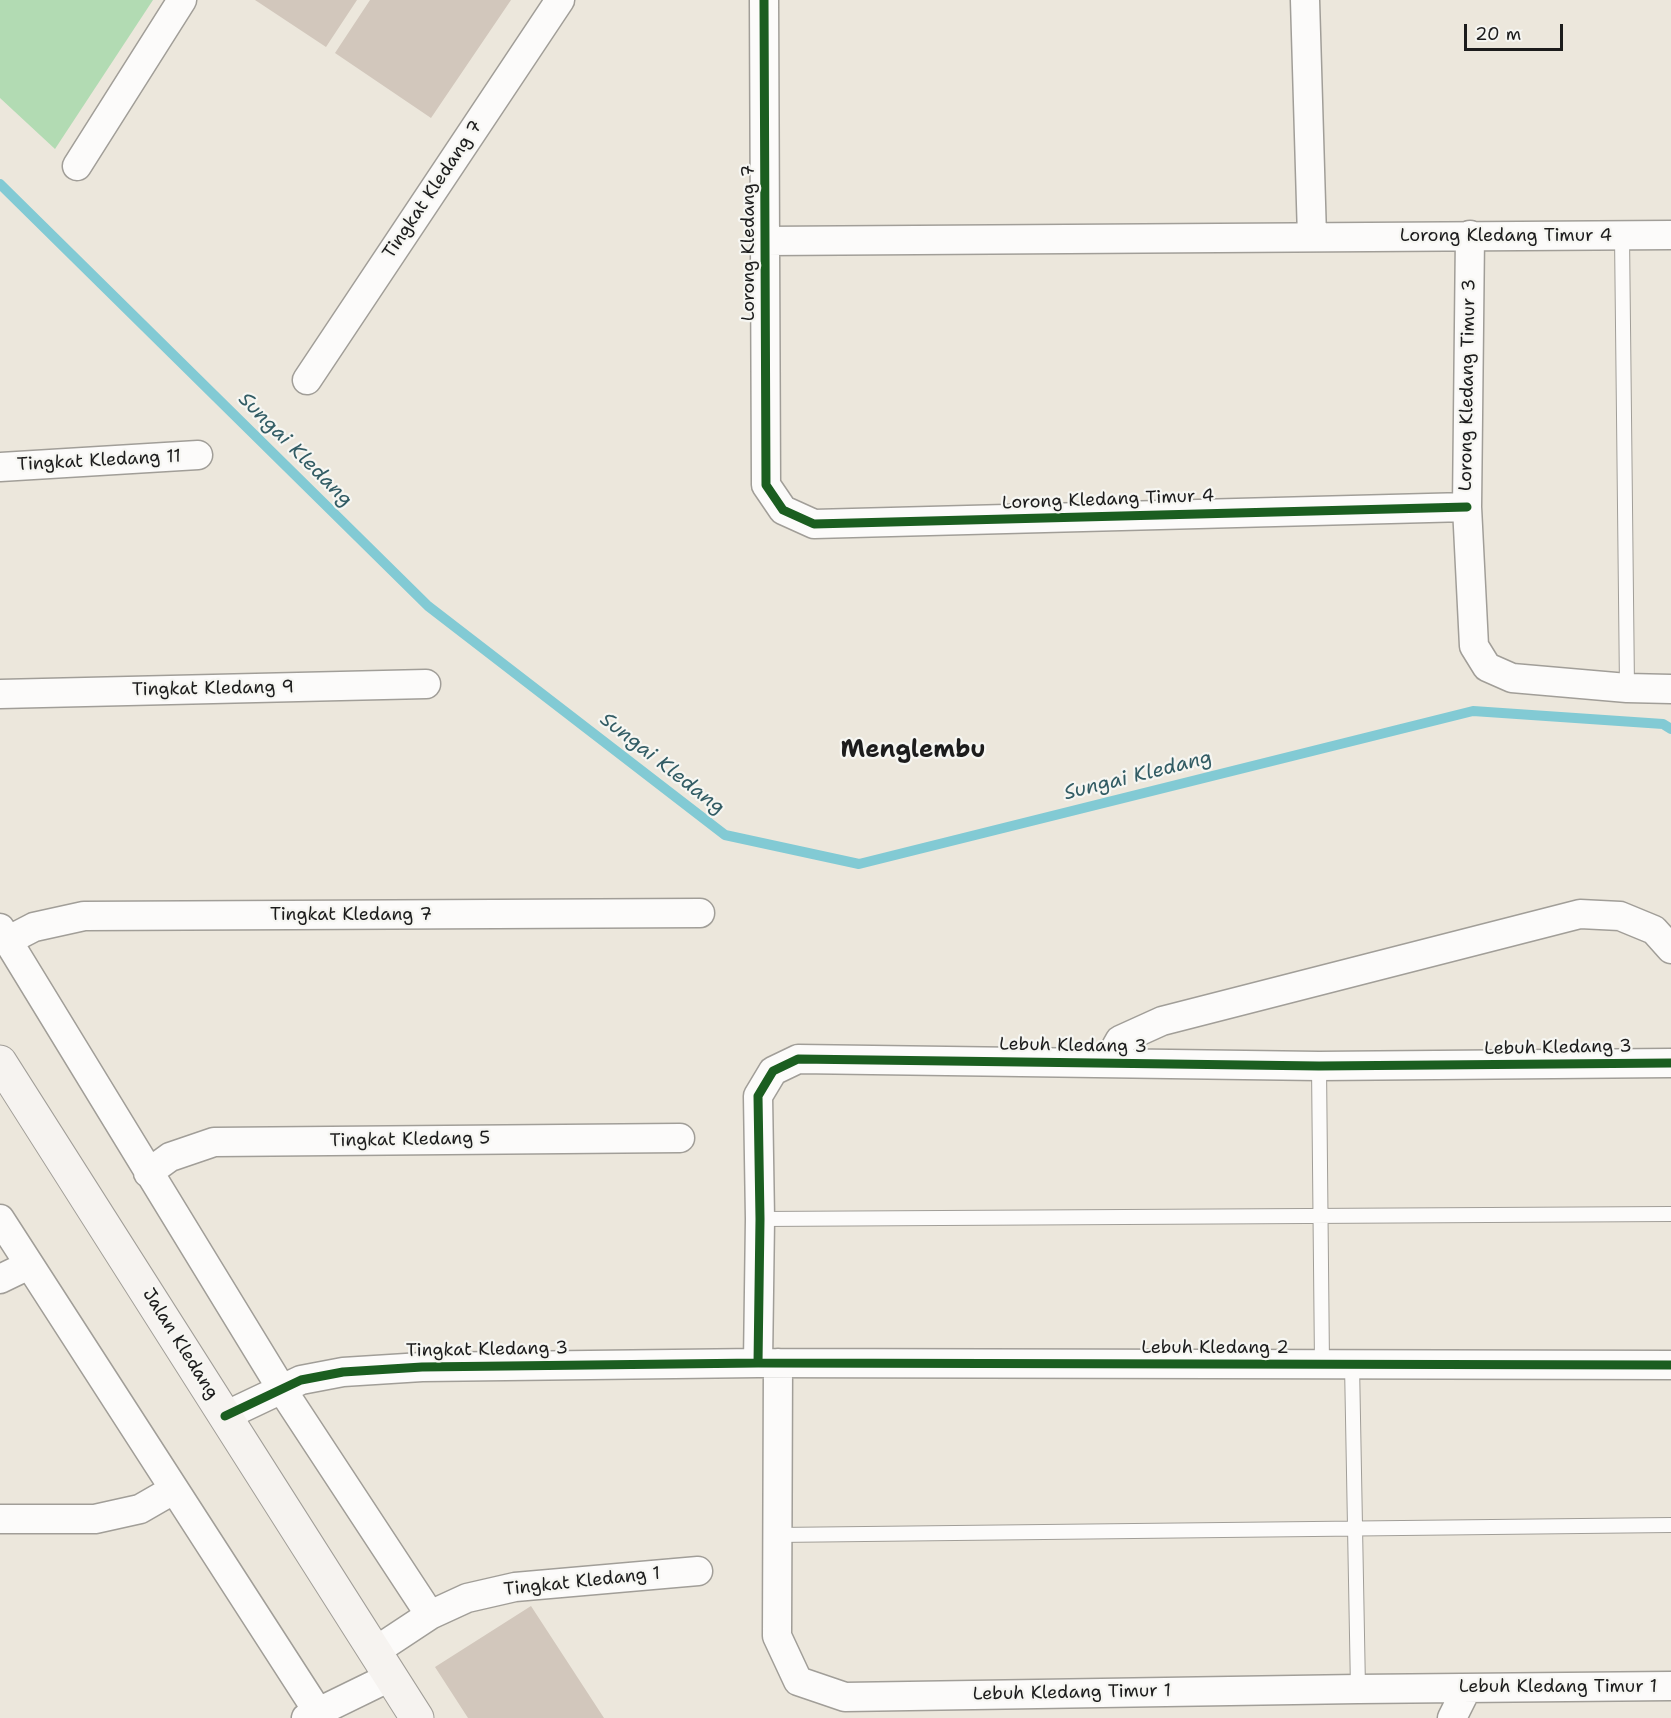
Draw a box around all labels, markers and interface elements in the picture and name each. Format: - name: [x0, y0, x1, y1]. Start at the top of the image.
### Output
- scale bar: [1467, 12, 1566, 50]
- text: 20 m: [1475, 22, 1521, 46]
- street label: Tingkat Kledang 7: [379, 117, 487, 263]
- street label: Lorong Kledang 7: [738, 165, 760, 321]
- street label: Lorong Kledang Timur 4: [1400, 225, 1612, 247]
- street label: Lorong Kledang Timur 3: [1455, 279, 1481, 491]
- water label: Sungai Kledang: [233, 388, 357, 512]
- street label: Tingkat Kledang 11: [17, 446, 181, 476]
- street label: Lorong Kledang Timur 4: [1001, 485, 1215, 515]
- street label: Tingkat Kledang 9: [132, 677, 294, 701]
- water label: Sungai Kledang: [595, 708, 729, 820]
- district label: Menglembu: [840, 737, 986, 765]
- water label: Sungai Kledang: [1061, 746, 1215, 806]
- street label: Tingkat Kledang 7: [270, 904, 432, 926]
- street label: Lebuh Kledang 3: [999, 1034, 1147, 1058]
- street label: Lebuh Kledang 3: [1484, 1036, 1632, 1060]
- street label: Tingkat Kledang 5: [330, 1128, 490, 1152]
- street label: Jalan Kledang: [137, 1285, 223, 1403]
- street label: Lebuh Kledang 2: [1141, 1337, 1289, 1359]
- street label: Tingkat Kledang 3: [406, 1338, 568, 1362]
- street label: Tingkat Kledang 1: [503, 1563, 661, 1601]
- street label: Lebuh Kledang Timur 1: [1459, 1676, 1657, 1698]
- street label: Lebuh Kledang Timur 1: [973, 1680, 1171, 1706]

